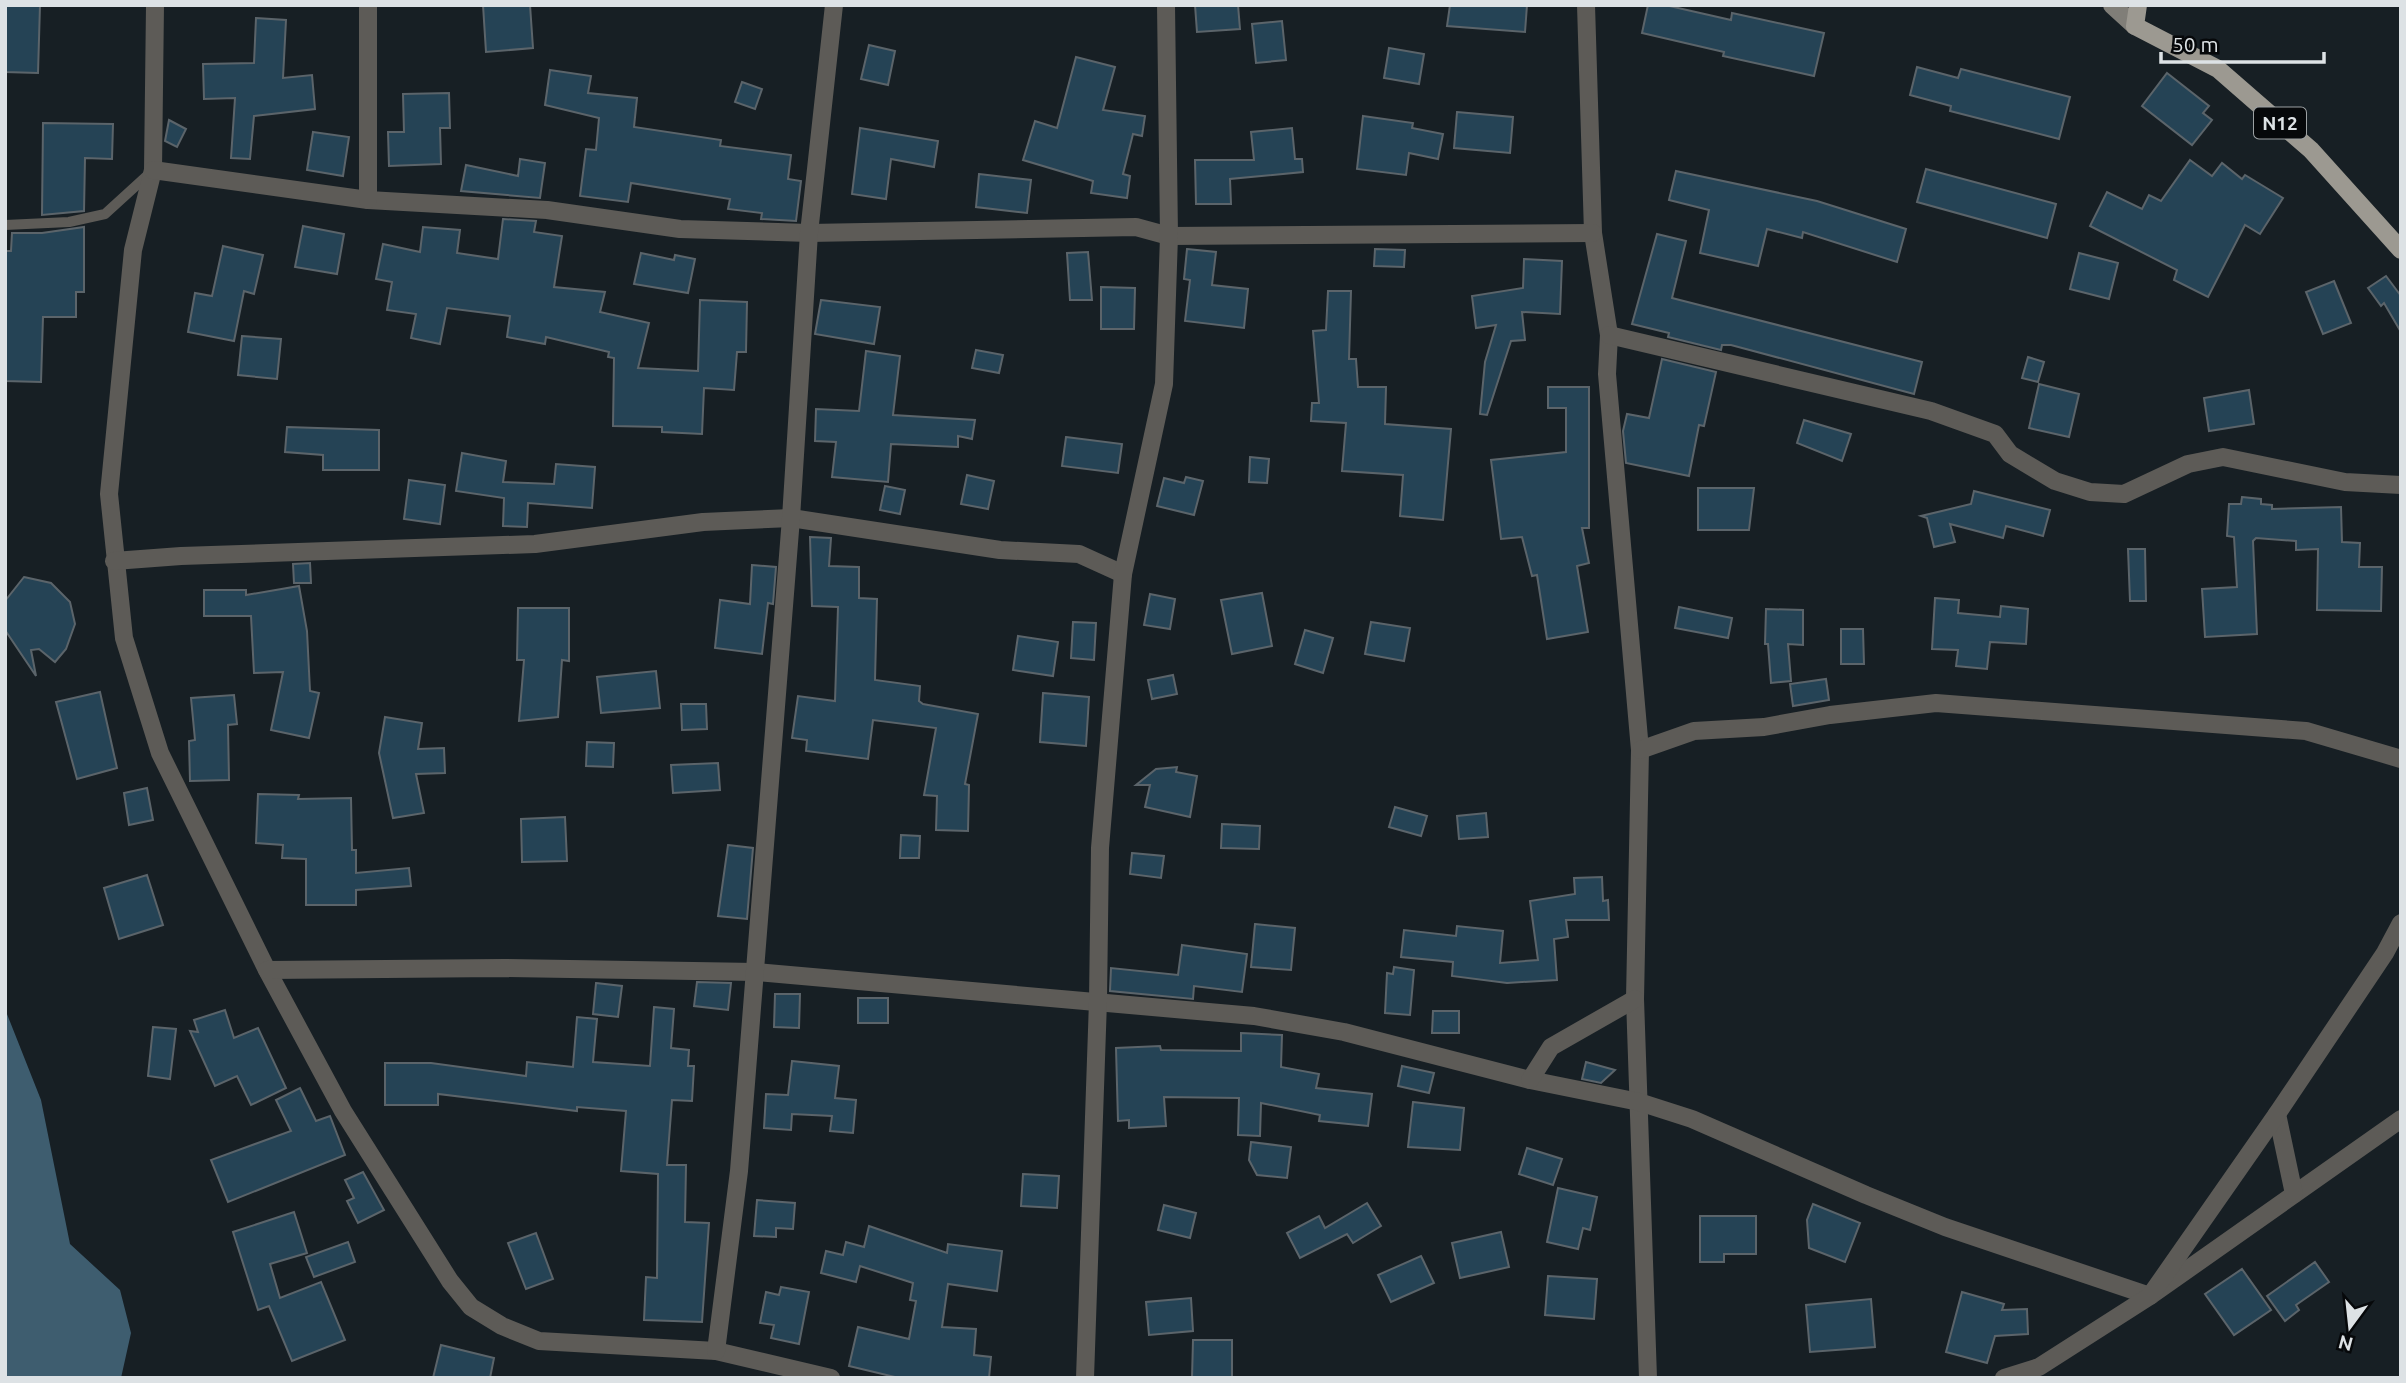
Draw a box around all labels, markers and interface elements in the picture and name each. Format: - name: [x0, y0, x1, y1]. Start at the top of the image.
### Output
- scale bar: [2161, 21, 2324, 65]
- text: 50 m: [2172, 32, 2219, 56]
- road number: N12: [2254, 108, 2306, 139]
- north arrow: [2315, 1292, 2385, 1362]
- text: N: [2336, 1331, 2355, 1356]

